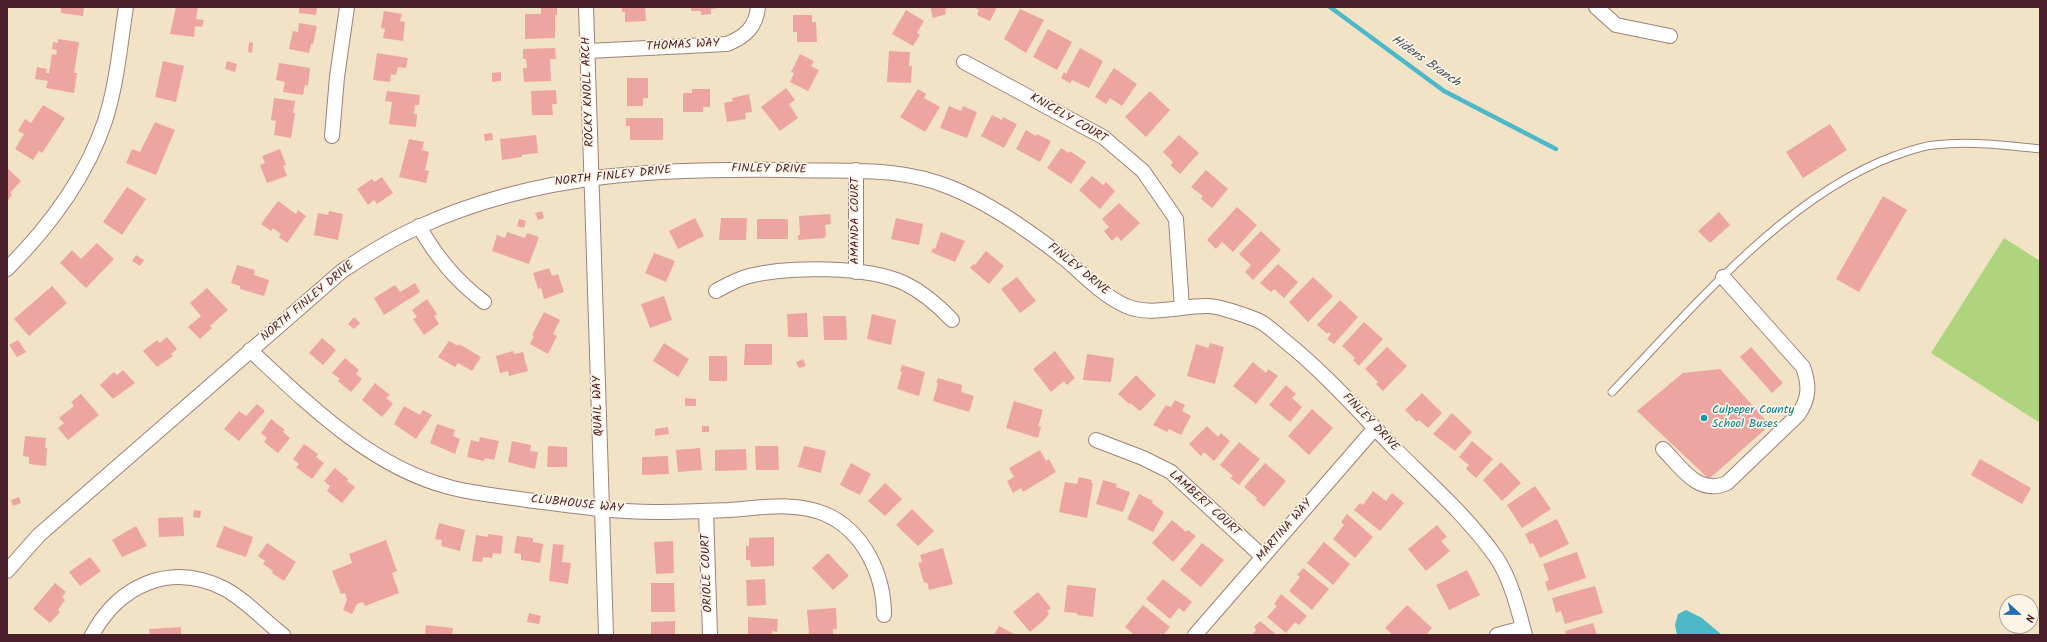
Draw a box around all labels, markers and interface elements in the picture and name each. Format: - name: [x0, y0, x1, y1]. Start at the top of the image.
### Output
- water label: Hidens Branch: [1388, 33, 1462, 91]
- street label: ROCKY KNOLL ARCH: [580, 37, 598, 147]
- street label: THOMAS WAY: [646, 37, 720, 55]
- street label: KNICELY COURT: [1027, 91, 1109, 147]
- street label: FINLEY DRIVE: [731, 162, 807, 178]
- street label: NORTH FINLEY DRIVE: [554, 164, 672, 190]
- street label: AMANDA COURT: [849, 177, 863, 265]
- street label: FINLEY DRIVE: [1044, 241, 1112, 299]
- street label: NORTH FINLEY DRIVE: [259, 259, 357, 345]
- street label: QUAIL WAY: [591, 375, 607, 437]
- street label: FINLEY DRIVE: [1339, 391, 1401, 455]
- place label: Culpeper County School Buses: [1712, 404, 1794, 432]
- marker: Culpeper County School Buses: [1699, 413, 1709, 423]
- street label: LAMBERT COURT: [1165, 468, 1243, 540]
- street label: CLUBHOUSE WAY: [530, 493, 624, 517]
- street label: MARTINA WAY: [1254, 497, 1316, 565]
- street label: ORIOLE COURT: [699, 533, 717, 613]
- north arrow: [1999, 594, 2039, 634]
- text: N: [2020, 612, 2039, 625]

